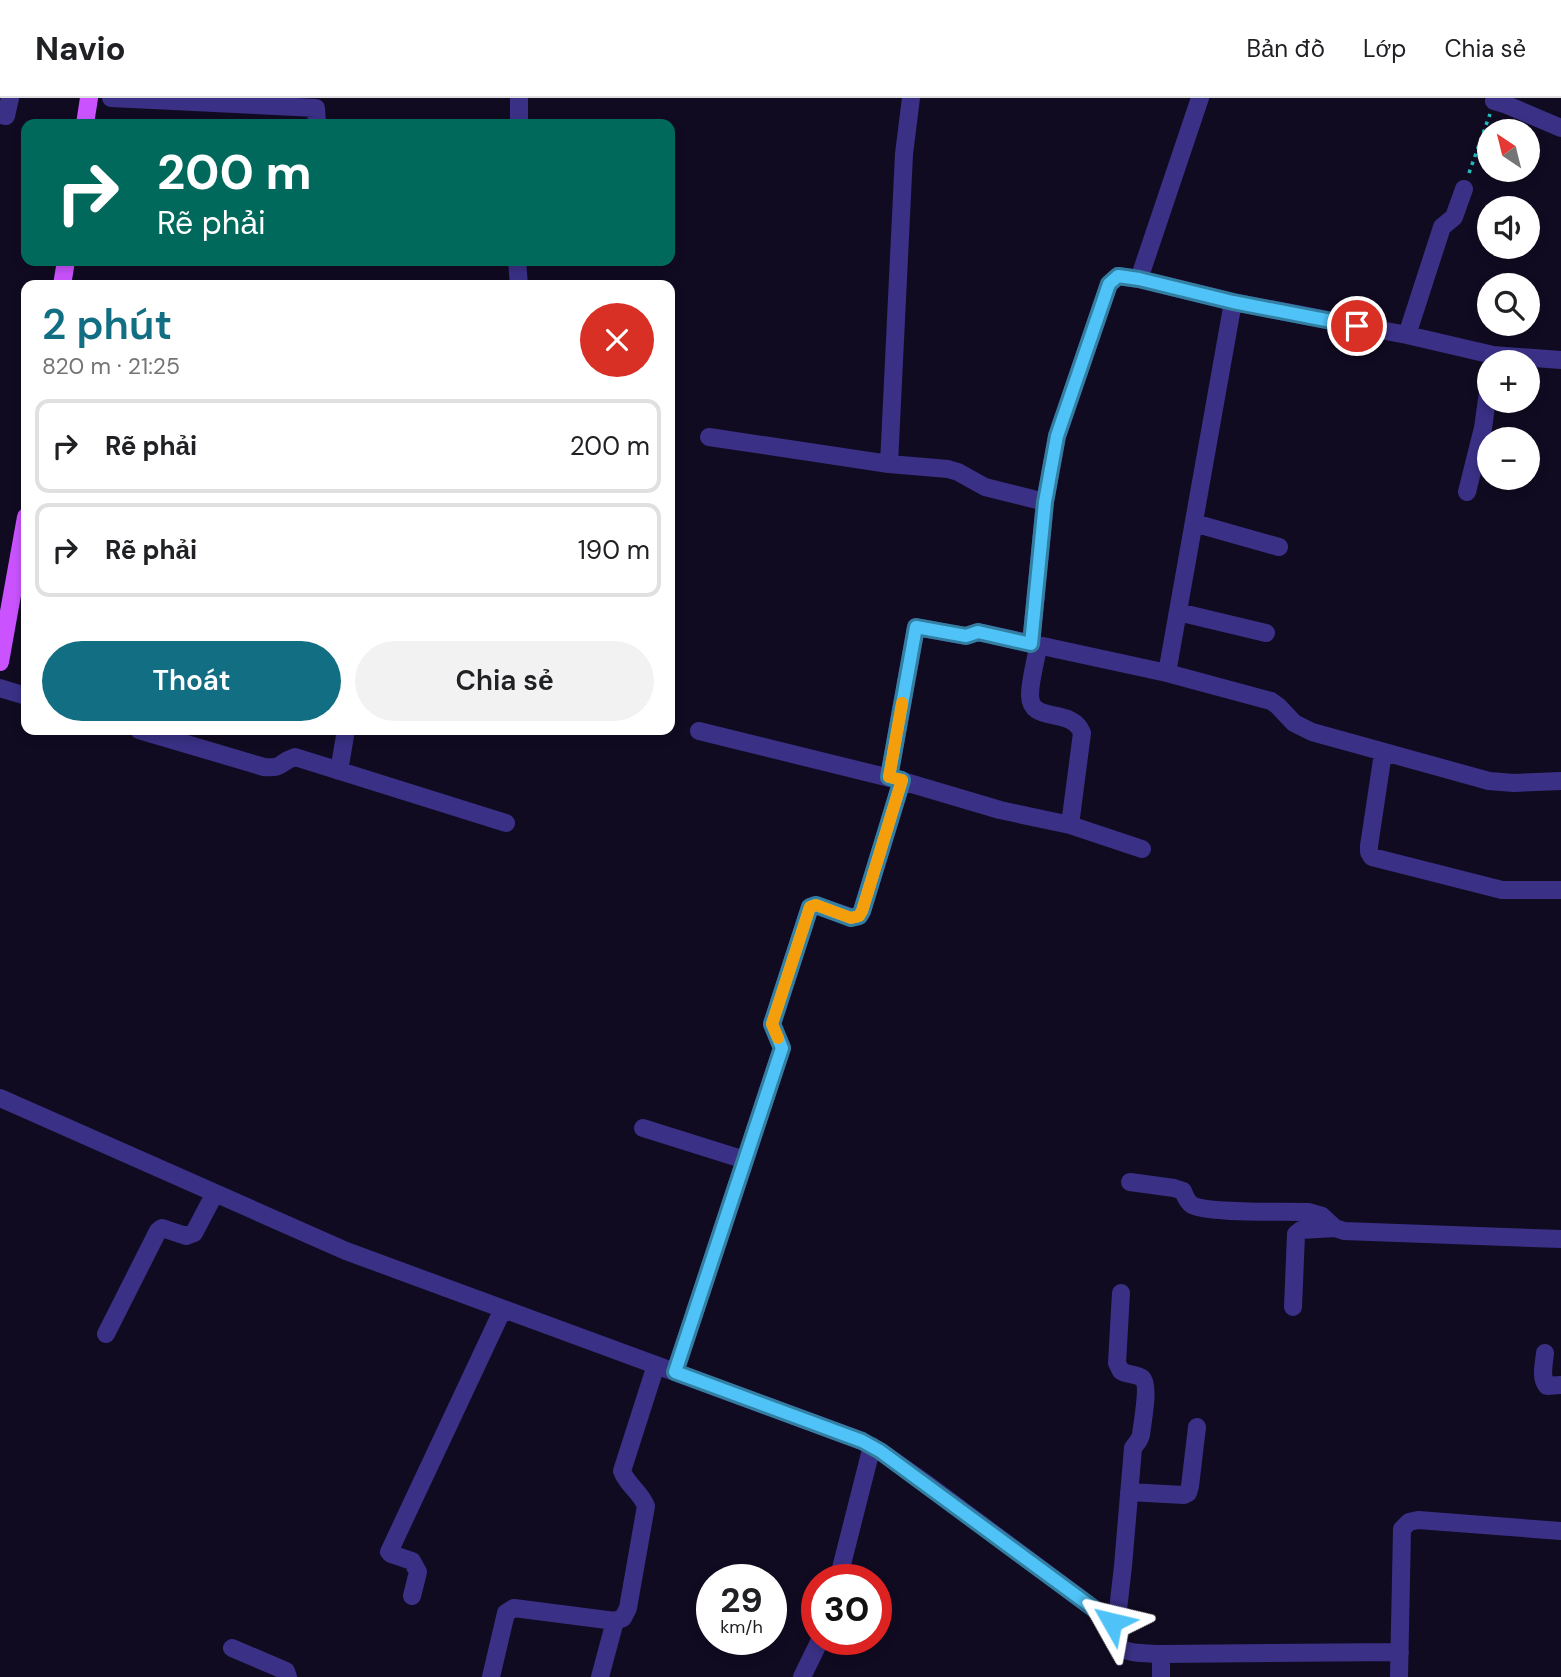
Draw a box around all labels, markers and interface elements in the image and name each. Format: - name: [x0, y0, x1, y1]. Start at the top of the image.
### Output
- text: Navio: [35, 27, 126, 70]
- text: Bản đồ: [1247, 33, 1325, 64]
- text: Lớp: [1363, 33, 1406, 64]
- text: Chia sẻ: [1444, 33, 1526, 64]
- north arrow: [1477, 119, 1540, 182]
- map controls: [1477, 119, 1540, 490]
- text: 200 m: [157, 140, 312, 204]
- icon: right: [42, 147, 133, 238]
- button: sound: [1477, 196, 1540, 259]
- text: Rẽ phải: [157, 202, 266, 244]
- button: search: [1477, 273, 1540, 336]
- pin: [1327, 296, 1387, 356]
- text: 2 phút: [42, 297, 172, 352]
- button: close: [580, 303, 654, 377]
- icon: arrive: [1338, 307, 1376, 345]
- button: +: [1477, 350, 1540, 413]
- text: 820 m · 21:25: [42, 351, 180, 381]
- icon: right: [46, 427, 84, 465]
- button: −: [1477, 427, 1540, 490]
- text: Rẽ phải: [105, 429, 197, 463]
- text: 200 m: [570, 429, 650, 463]
- icon: right: [46, 531, 84, 569]
- text: Rẽ phải: [105, 533, 197, 567]
- text: 190 m: [578, 533, 650, 567]
- button: Thoát: [42, 641, 341, 721]
- button: Chia sẻ: [355, 641, 654, 721]
- speed limit sign: 30: [801, 1564, 892, 1655]
- text: 29: [720, 1577, 763, 1623]
- position arrow: [1075, 1585, 1149, 1659]
- text: km/h: [720, 1615, 763, 1639]

